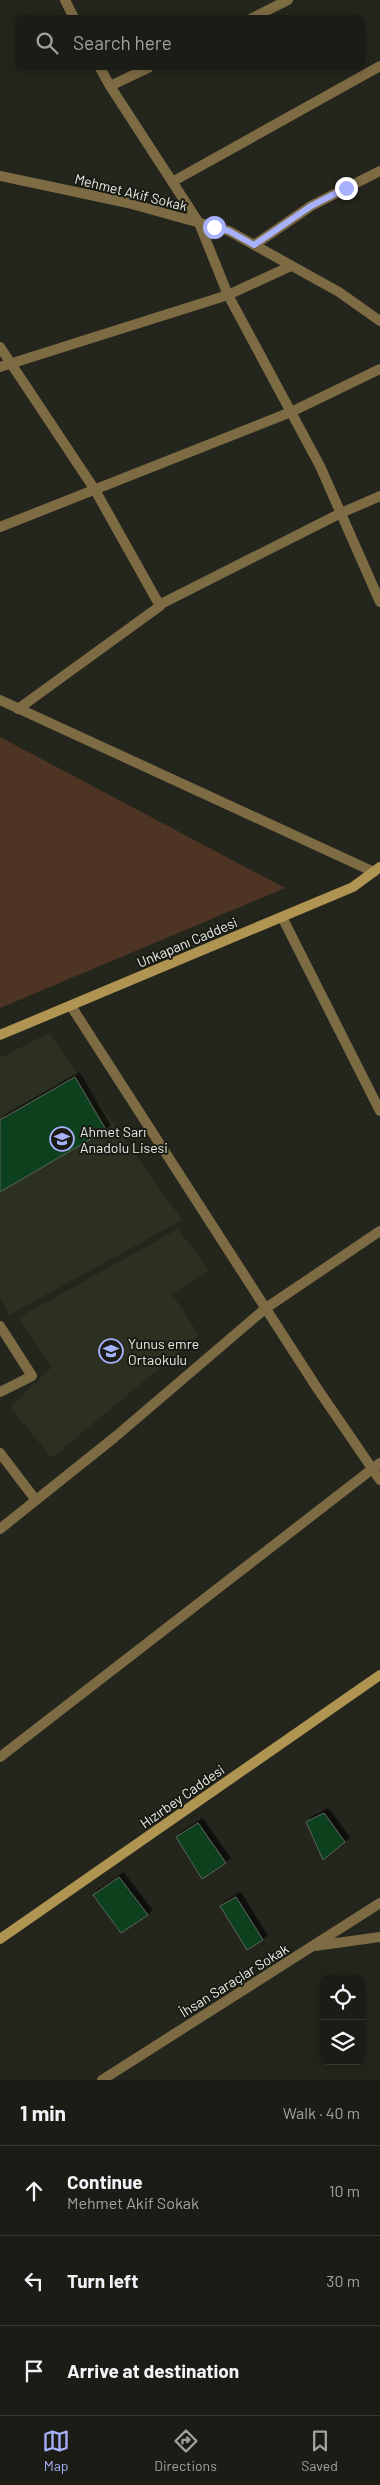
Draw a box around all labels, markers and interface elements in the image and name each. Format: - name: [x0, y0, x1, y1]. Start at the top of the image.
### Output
- search box: [15, 15, 365, 70]
- icon: search: [33, 29, 61, 57]
- text: Search here: [73, 31, 172, 54]
- street label: Mehmet Akif Sokak: [73, 170, 189, 214]
- route end: [335, 177, 358, 200]
- route start: [203, 216, 226, 239]
- street label: Unkapanı Caddesi: [134, 913, 240, 971]
- place label: Ahmet Sarı Anadolu Lisesi: [80, 1123, 168, 1156]
- school or university icon: Ahmet Sarı Anadolu Lisesi: [49, 1126, 75, 1152]
- place label: Yunus emre Ortaokulu: [128, 1335, 199, 1368]
- school or university icon: Yunus emre Ortaokulu: [98, 1338, 124, 1364]
- street label: Hızırbey Caddesi: [137, 1761, 227, 1831]
- street label: İhsan Saraçlar Sokak: [176, 1940, 292, 2020]
- map controls: [320, 1975, 365, 2065]
- button: locate: [320, 1975, 365, 2020]
- button: layers: [320, 2020, 365, 2065]
- text: 1 min: [20, 2100, 66, 2125]
- text: Walk · 40 m: [283, 2103, 360, 2122]
- text: Continue: [67, 2170, 143, 2193]
- icon: ahead: [20, 2177, 48, 2205]
- text: 10 m: [329, 2181, 360, 2200]
- text: Mehmet Akif Sokak: [67, 2193, 199, 2212]
- icon: left: [20, 2267, 48, 2295]
- text: Turn left: [67, 2269, 138, 2292]
- text: 30 m: [326, 2271, 360, 2290]
- icon: arrive: [20, 2357, 48, 2385]
- text: Arrive at destination: [67, 2359, 239, 2382]
- tab: Map: [42, 2427, 70, 2474]
- tab: Directions: [154, 2427, 217, 2474]
- tab: Saved: [301, 2427, 338, 2474]

